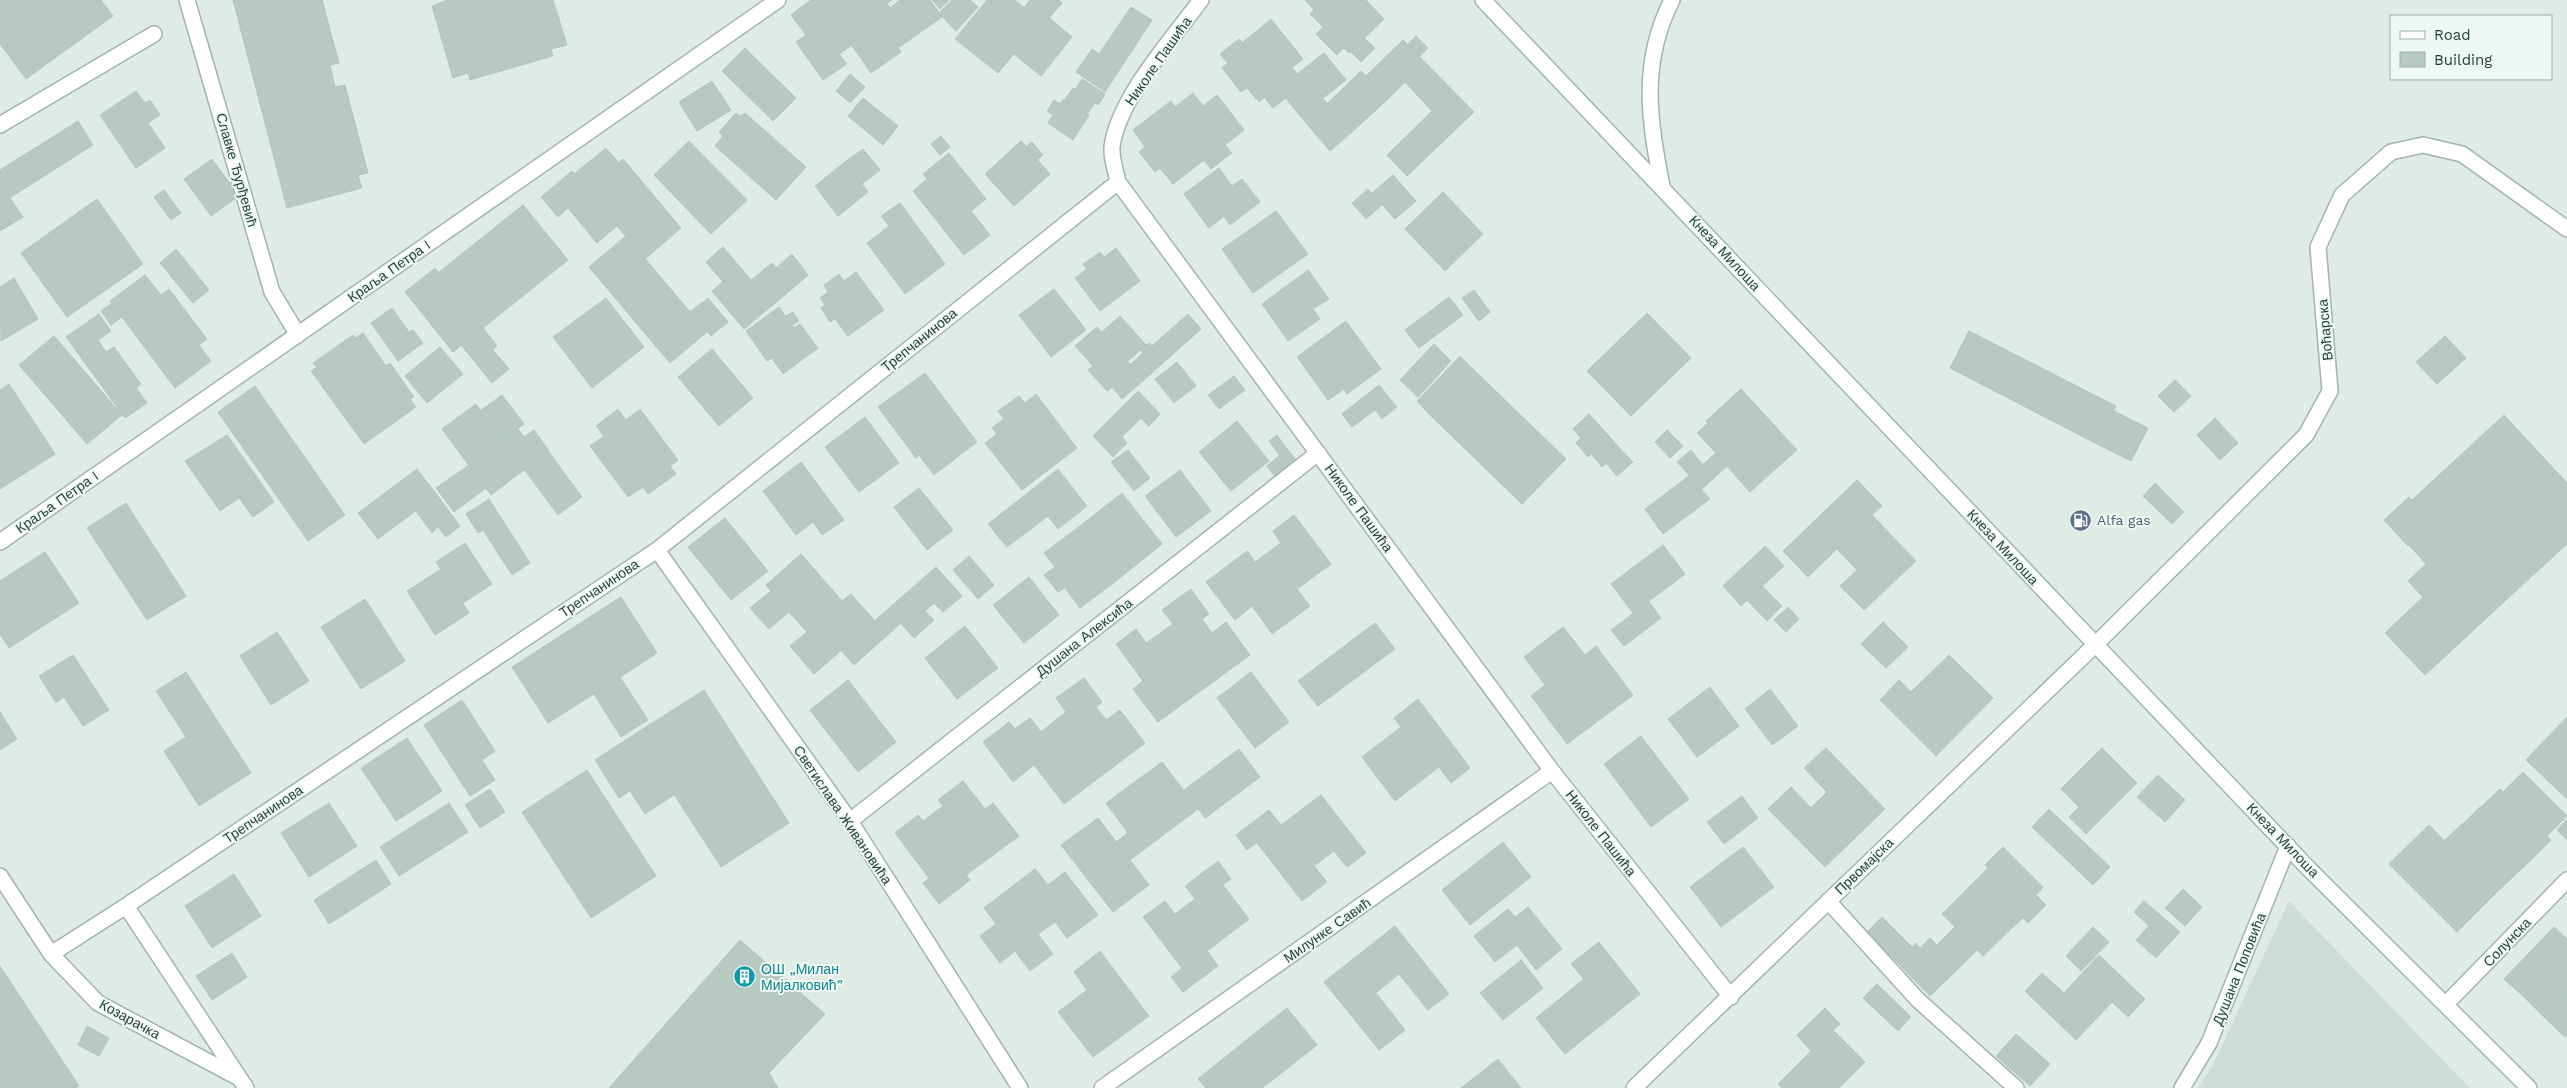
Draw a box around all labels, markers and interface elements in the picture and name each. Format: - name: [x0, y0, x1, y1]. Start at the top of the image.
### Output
- street label: Николе Пашића: [1121, 13, 1195, 109]
- legend: [2390, 15, 2552, 80]
- text: Road: [2434, 26, 2471, 44]
- text: Building: [2434, 51, 2492, 69]
- street label: Славке Ђурђевић: [213, 111, 261, 229]
- street label: Кнеза Милоша: [1686, 212, 1764, 294]
- street label: Краља Петра I: [345, 237, 433, 305]
- street label: Воћарска: [2314, 298, 2336, 361]
- street label: Трепчанинова: [878, 305, 960, 375]
- street label: Николе Пашића: [1322, 461, 1396, 555]
- street label: Краља Петра I: [13, 468, 101, 536]
- street label: Кнеза Милоша: [1964, 506, 2042, 588]
- fuel station icon: Alfa gas: [2069, 508, 2093, 532]
- place label: Alfa gas: [2097, 512, 2151, 528]
- street label: Трепчанинова: [556, 555, 642, 620]
- street label: Душана Алексића: [1033, 594, 1136, 680]
- street label: Светислава Живановића: [791, 743, 896, 888]
- street label: Трепчанинова: [220, 781, 306, 846]
- street label: Николе Пашића: [1562, 787, 1640, 879]
- street label: Кнеза Милоша: [2244, 800, 2323, 881]
- street label: Првомајска: [1832, 834, 1897, 898]
- street label: Милунке Савић: [1281, 894, 1373, 966]
- street label: Душана Поповића: [2209, 910, 2269, 1028]
- street label: Солунска: [2480, 914, 2534, 970]
- place label: ОШ „Милан Мијалковић”: [761, 961, 843, 993]
- building icon: ОШ „Милан Мијалковић”: [733, 965, 757, 989]
- street label: Козарачка: [97, 996, 163, 1042]

